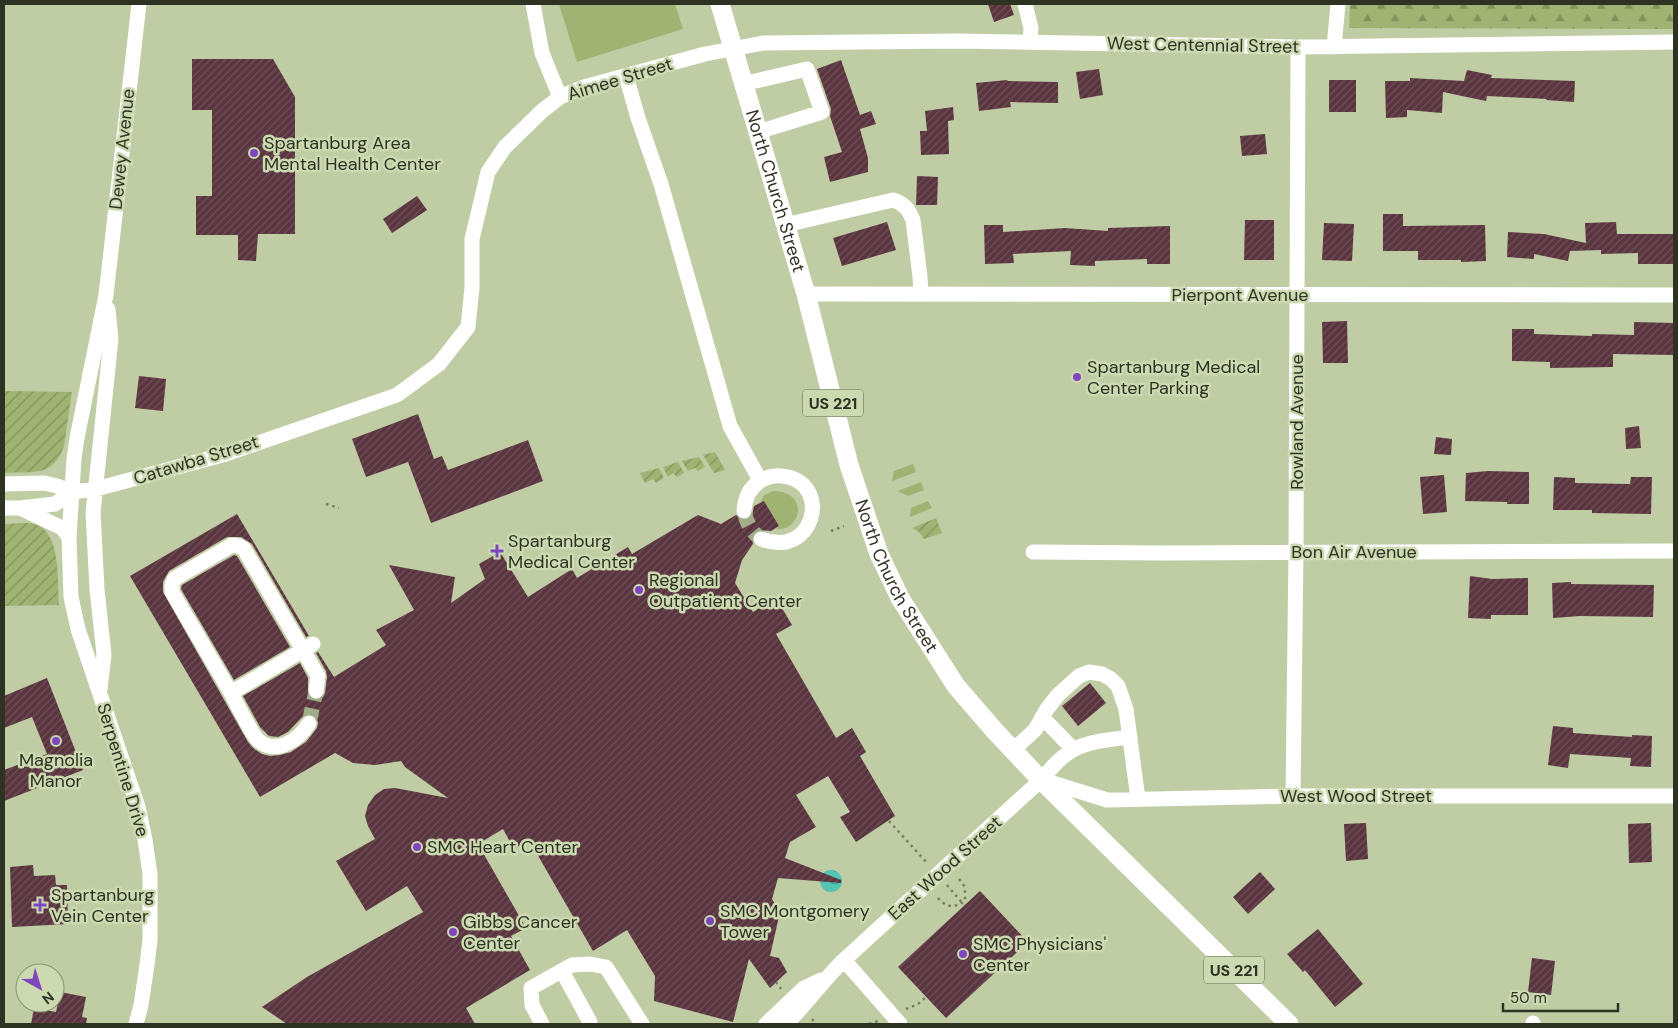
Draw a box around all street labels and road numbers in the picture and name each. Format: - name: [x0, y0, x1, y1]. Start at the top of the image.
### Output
- street label: West Centennial Street: [1107, 31, 1299, 59]
- street label: Aimee Street: [565, 52, 675, 106]
- street label: Dewey Avenue: [104, 87, 140, 211]
- street label: North Church Street: [740, 107, 811, 275]
- street label: Pierpont Avenue: [1172, 283, 1308, 307]
- street label: Rowland Avenue: [1285, 354, 1309, 490]
- road number: US 221: [803, 389, 863, 416]
- street label: Catawba Street: [130, 430, 262, 490]
- street label: North Church Street: [849, 496, 944, 657]
- street label: Bon Air Avenue: [1291, 540, 1417, 564]
- street label: Serpentine Drive: [91, 700, 155, 840]
- street label: West Wood Street: [1280, 784, 1432, 808]
- street label: East Wood Street: [883, 810, 1007, 926]
- road number: US 221: [1204, 956, 1264, 984]

